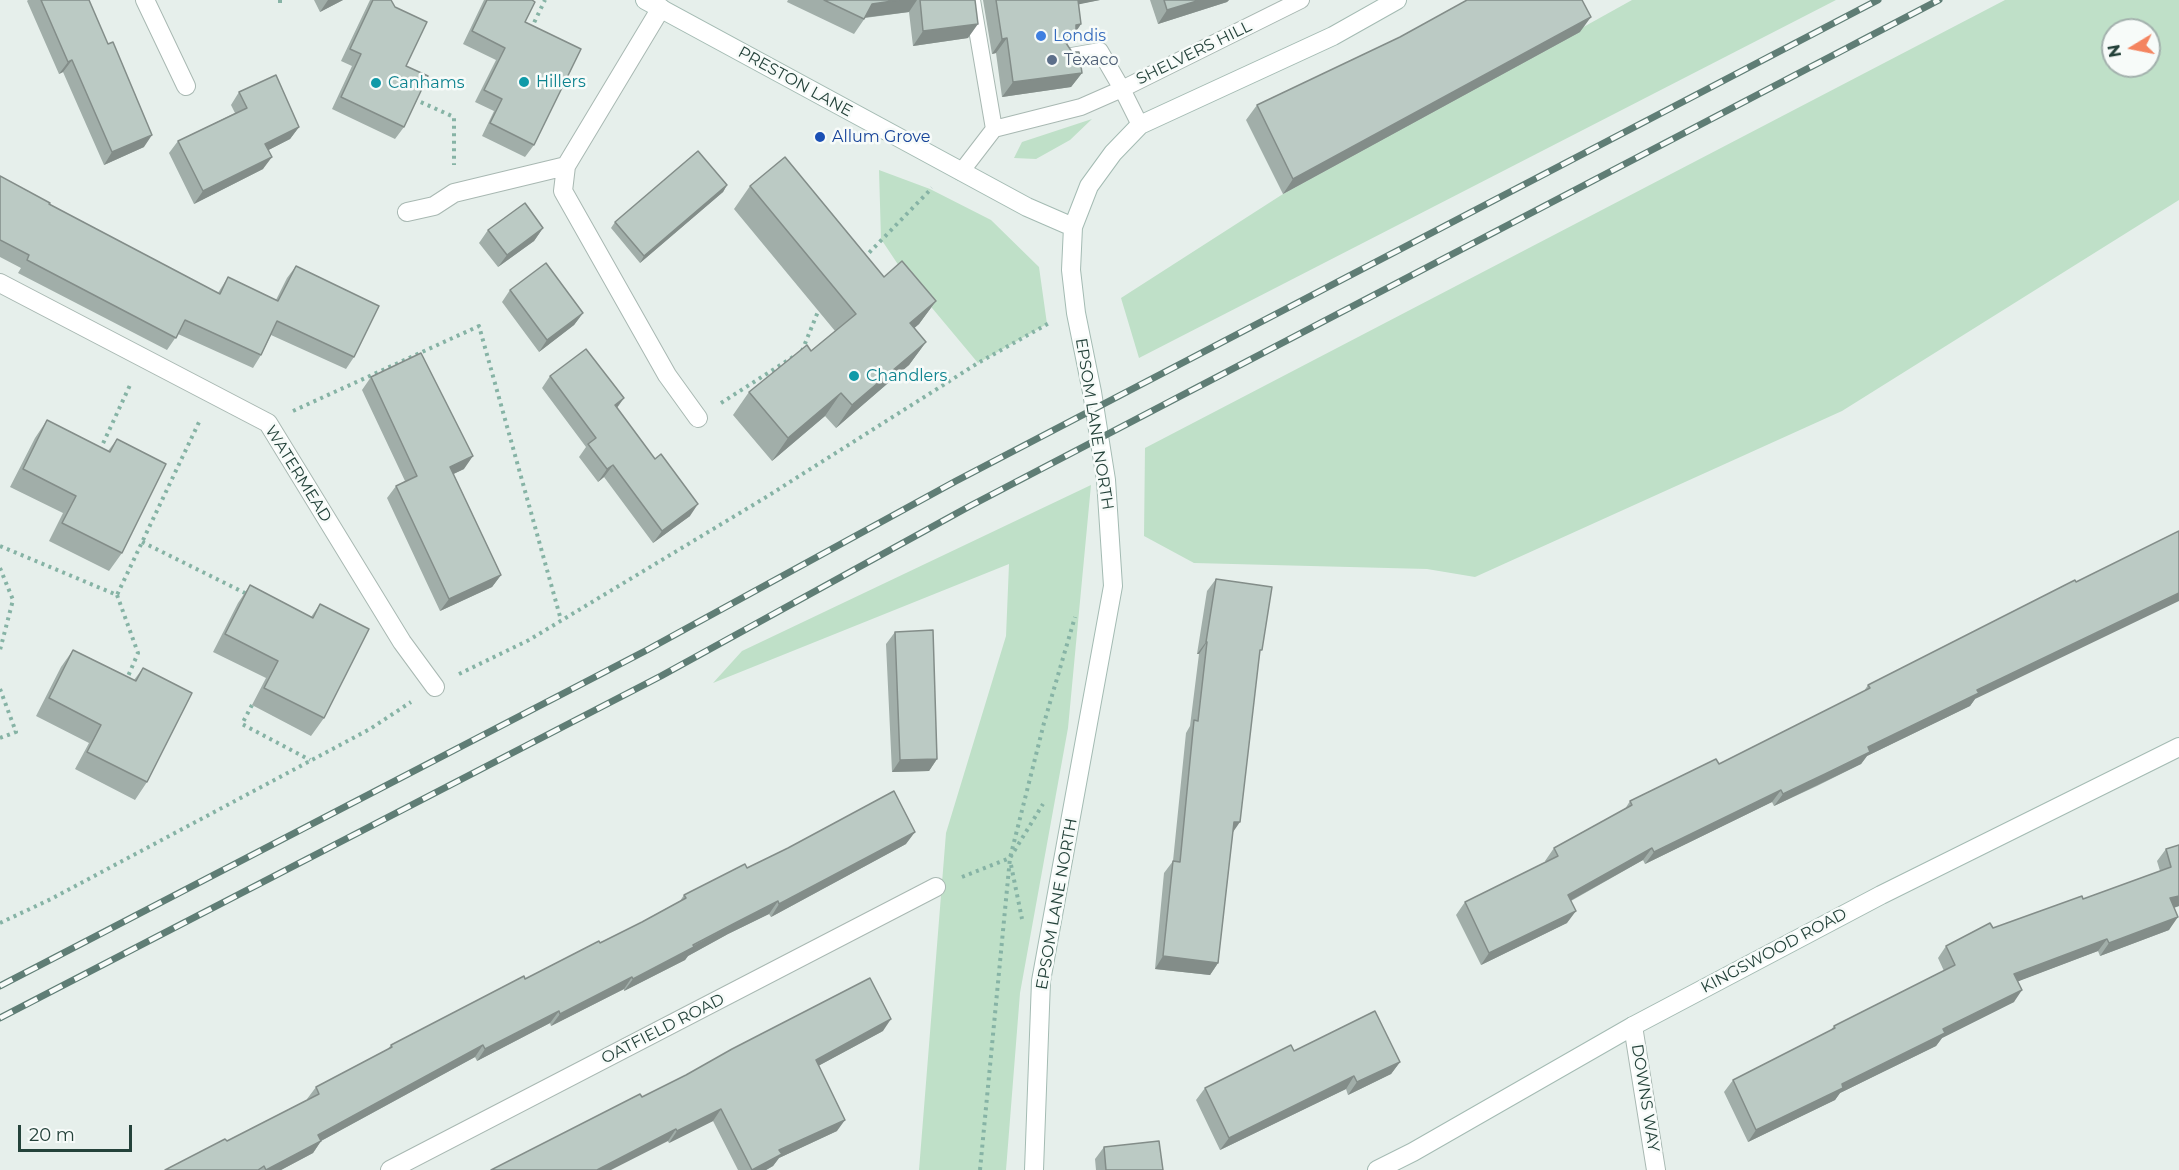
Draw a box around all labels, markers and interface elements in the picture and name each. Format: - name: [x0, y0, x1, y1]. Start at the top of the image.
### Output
- street label: SHELVERS HILL: [1133, 17, 1255, 89]
- north arrow: [2101, 18, 2161, 78]
- place label: Londis: [1053, 26, 1106, 46]
- marker: Londis: [1034, 29, 1048, 43]
- street label: PRESTON LANE: [735, 43, 855, 121]
- text: N: [2104, 43, 2125, 59]
- place label: Texaco: [1064, 50, 1118, 70]
- marker: Texaco: [1045, 53, 1059, 67]
- place label: Hillers: [536, 72, 586, 92]
- place label: Canhams: [388, 73, 465, 93]
- marker: Hillers: [517, 75, 531, 89]
- marker: Canhams: [369, 76, 383, 90]
- place label: Allum Grove: [832, 127, 930, 147]
- marker: Allum Grove: [813, 130, 827, 144]
- street label: EPSOM LANE NORTH: [1071, 337, 1117, 511]
- place label: Chandlers: [866, 366, 947, 386]
- marker: Chandlers: [847, 369, 861, 383]
- street label: WATERMEAD: [261, 422, 335, 526]
- street label: EPSOM LANE NORTH: [1032, 817, 1082, 991]
- street label: KINGSWOOD ROAD: [1698, 904, 1850, 998]
- street label: OATFIELD ROAD: [598, 990, 728, 1068]
- street label: DOWNS WAY: [1627, 1043, 1663, 1153]
- scale bar: [21, 1113, 135, 1151]
- text: 20 m: [29, 1124, 75, 1146]

